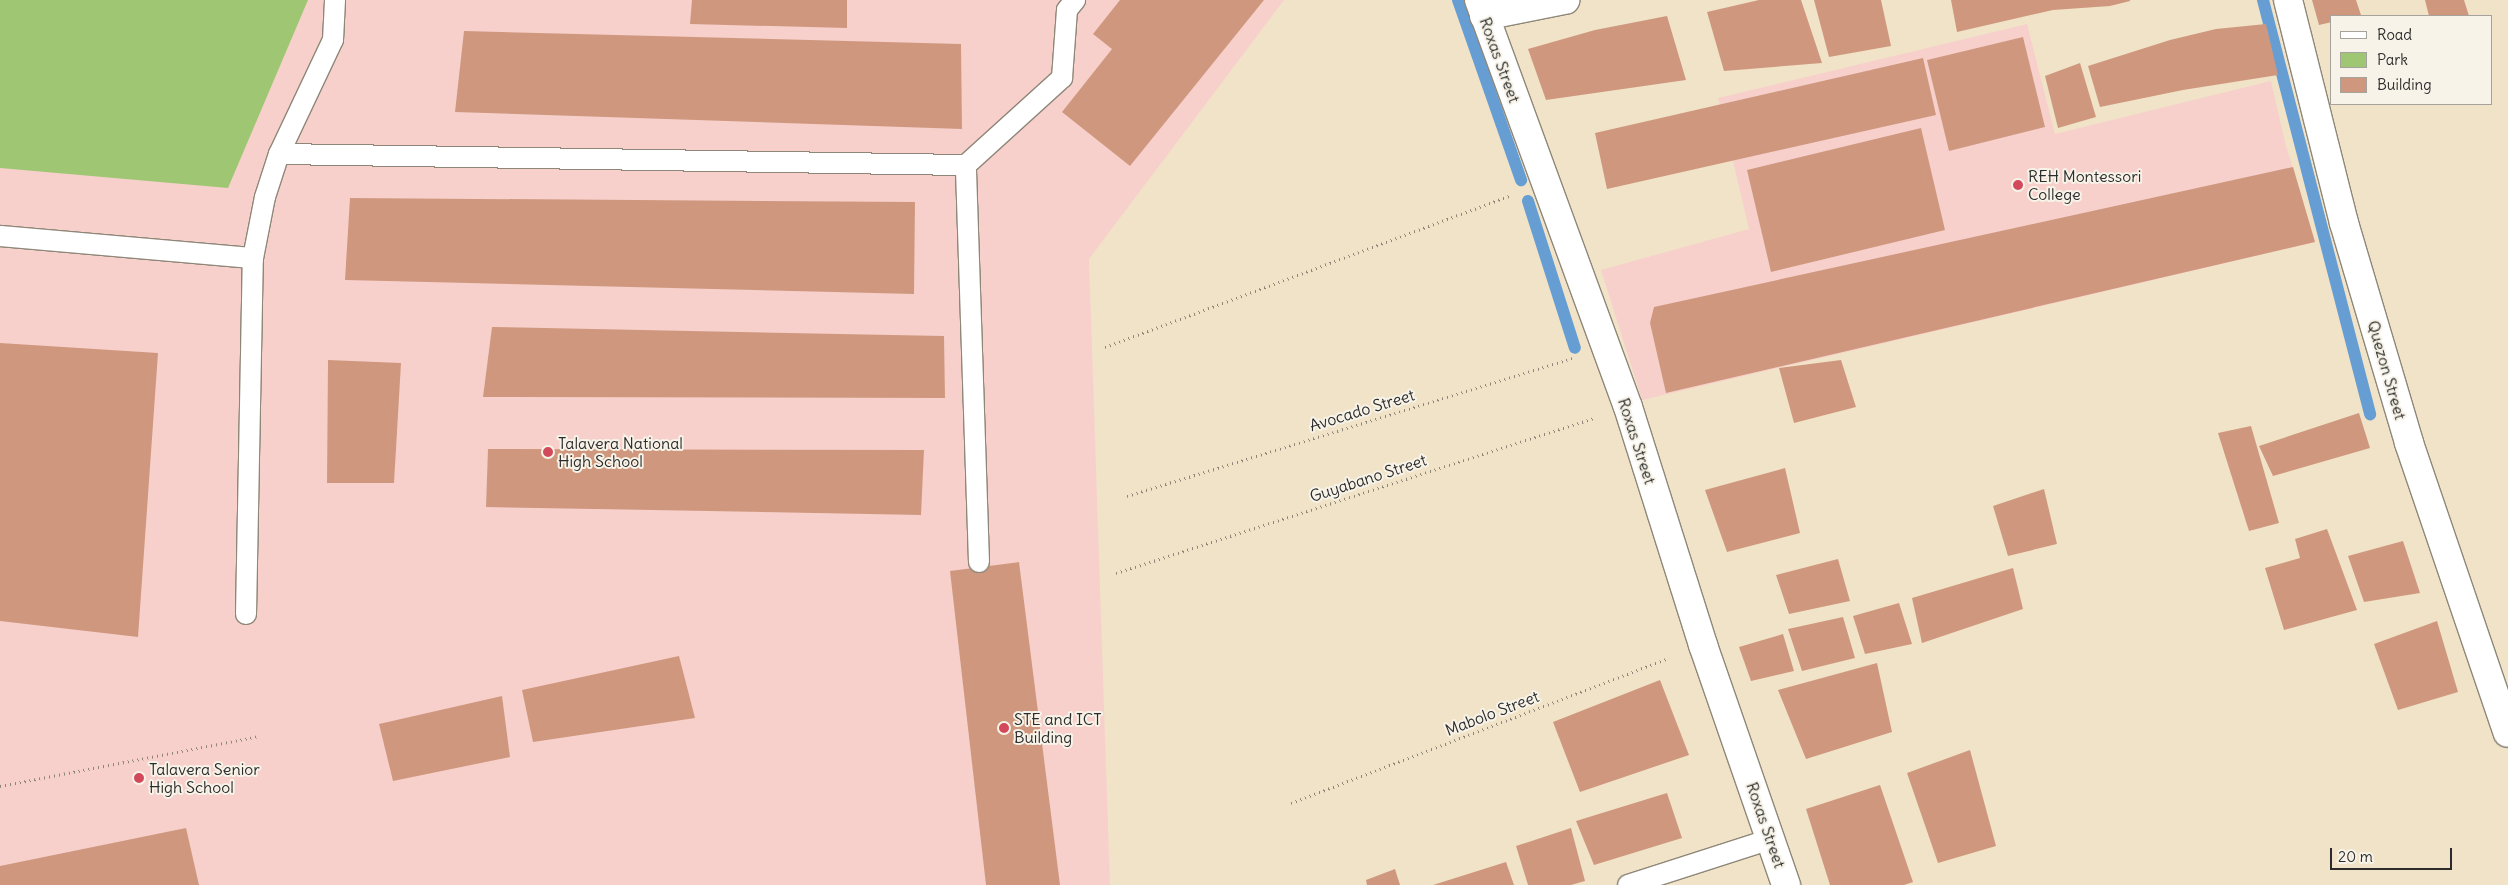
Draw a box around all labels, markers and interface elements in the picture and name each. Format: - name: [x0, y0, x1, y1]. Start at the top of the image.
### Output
- street label: Roxas Street: [1476, 15, 1524, 105]
- legend: [2330, 15, 2493, 105]
- text: Road: [2377, 25, 2412, 44]
- text: Park: [2377, 50, 2408, 69]
- text: Building: [2377, 75, 2432, 94]
- place label: REH Montessori College: [2028, 166, 2141, 204]
- marker: REH Montessori College: [2012, 179, 2024, 191]
- street label: Quezon Street: [2364, 318, 2410, 422]
- street label: Avocado Street: [1307, 385, 1417, 435]
- street label: Roxas Street: [1614, 396, 1660, 486]
- place label: Talavera National High School: [558, 433, 683, 471]
- marker: Talavera National High School: [542, 446, 554, 458]
- street label: Guyabano Street: [1307, 450, 1429, 506]
- street label: Mabolo Street: [1442, 686, 1542, 740]
- place label: STE and ICT Building: [1014, 709, 1102, 747]
- marker: STE and ICT Building: [998, 722, 1010, 734]
- place label: Talavera Senior High School: [149, 759, 260, 797]
- marker: Talavera Senior High School: [133, 772, 145, 784]
- street label: Roxas Street: [1742, 780, 1790, 870]
- scale bar: [2333, 838, 2456, 870]
- text: 20 m: [2338, 847, 2373, 866]

